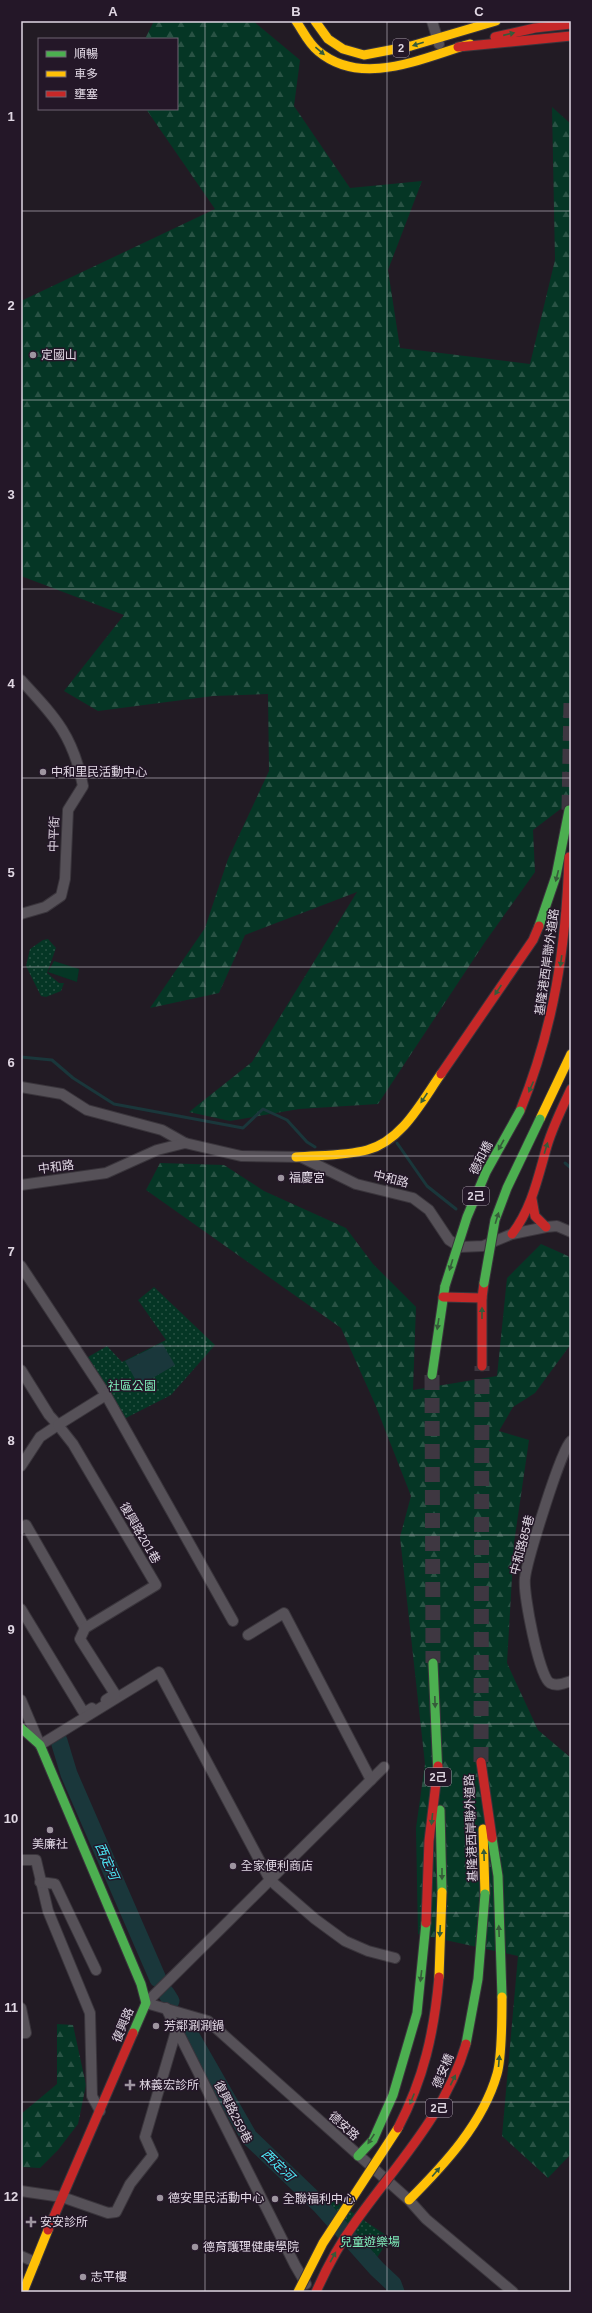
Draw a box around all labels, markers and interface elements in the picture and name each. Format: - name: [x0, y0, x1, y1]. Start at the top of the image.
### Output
- text: A: [108, 4, 118, 19]
- text: B: [291, 4, 301, 19]
- text: C: [474, 4, 484, 19]
- one-way arrow: [504, 31, 516, 37]
- legend: [38, 38, 178, 110]
- road number: 2: [393, 39, 409, 57]
- one-way arrow: [412, 41, 424, 47]
- text: 順暢: [74, 47, 98, 61]
- one-way arrow: [315, 47, 326, 56]
- text: 車多: [74, 67, 98, 81]
- text: 壅塞: [74, 87, 98, 101]
- text: 1: [7, 109, 15, 124]
- text: 2: [7, 298, 15, 313]
- place label: 定國山: [41, 348, 77, 362]
- marker: 定國山: [28, 350, 38, 360]
- text: 3: [7, 487, 15, 502]
- text: 4: [7, 676, 15, 691]
- place label: 中和里民活動中心: [51, 765, 147, 779]
- marker: 中和里民活動中心: [38, 767, 48, 777]
- street label: 中平街: [46, 816, 62, 852]
- text: 5: [7, 865, 15, 880]
- one-way arrow: [554, 870, 560, 882]
- street label: 基隆港西岸聯外道路: [533, 908, 561, 1016]
- one-way arrow: [558, 955, 564, 967]
- one-way arrow: [494, 985, 502, 996]
- text: 6: [7, 1055, 15, 1070]
- one-way arrow: [527, 1081, 533, 1093]
- one-way arrow: [420, 1092, 428, 1103]
- street label: 德和橋: [467, 1139, 495, 1177]
- one-way arrow: [498, 1139, 504, 1151]
- one-way arrow: [543, 1142, 549, 1154]
- street label: 中和路: [37, 1158, 75, 1176]
- street label: 中和路: [372, 1168, 410, 1190]
- place label: 福慶宮: [289, 1171, 325, 1185]
- marker: 福慶宮: [276, 1173, 286, 1183]
- road number: 2己: [463, 1187, 489, 1205]
- one-way arrow: [494, 1211, 500, 1223]
- text: 7: [7, 1244, 15, 1259]
- one-way arrow: [448, 1259, 454, 1271]
- one-way arrow: [479, 1306, 485, 1319]
- one-way arrow: [435, 1318, 441, 1330]
- park label: 社區公園: [108, 1379, 156, 1393]
- text: 8: [7, 1433, 15, 1448]
- street label: 復興路201巷: [117, 1500, 163, 1566]
- street label: 中和路85巷: [507, 1514, 537, 1576]
- text: 9: [7, 1622, 15, 1637]
- one-way arrow: [431, 1696, 438, 1708]
- road number: 2己: [425, 1768, 451, 1786]
- street label: 基隆港西岸聯外道路: [462, 1774, 480, 1882]
- text: 10: [4, 1811, 18, 1826]
- one-way arrow: [428, 1813, 435, 1825]
- marker: 美廉社: [45, 1825, 55, 1835]
- place label: 美廉社: [32, 1837, 68, 1851]
- water label: 西定河: [92, 1840, 123, 1885]
- one-way arrow: [481, 1848, 487, 1861]
- place label: 全家便利商店: [241, 1859, 313, 1873]
- marker: 全家便利商店: [228, 1861, 238, 1871]
- one-way arrow: [439, 1868, 445, 1881]
- one-way arrow: [437, 1925, 444, 1937]
- one-way arrow: [496, 1925, 503, 1937]
- one-way arrow: [418, 1970, 425, 1982]
- text: 11: [4, 2000, 18, 2015]
- street label: 復興路: [110, 2006, 136, 2044]
- place label: 芳鄰涮涮鍋: [164, 2019, 224, 2033]
- marker: 芳鄰涮涮鍋: [151, 2021, 161, 2031]
- street label: 德安橋: [430, 2052, 456, 2090]
- one-way arrow: [495, 2055, 502, 2067]
- one-way arrow: [449, 2074, 456, 2086]
- place label: 林義宏診所: [139, 2078, 199, 2092]
- marker: 林義宏診所: [124, 2079, 136, 2091]
- street label: 復興路259巷: [211, 2079, 255, 2145]
- one-way arrow: [408, 2094, 414, 2106]
- road number: 2己: [426, 2099, 452, 2117]
- street label: 德安路: [326, 2109, 362, 2143]
- one-way arrow: [368, 2134, 375, 2145]
- water label: 西定河: [259, 2146, 299, 2186]
- one-way arrow: [432, 2167, 441, 2177]
- text: 12: [4, 2189, 18, 2204]
- place label: 德安里民活動中心: [168, 2191, 264, 2205]
- place label: 全聯福利中心: [283, 2192, 355, 2206]
- marker: 德安里民活動中心: [155, 2193, 165, 2203]
- marker: 全聯福利中心: [270, 2194, 280, 2204]
- place label: 安安診所: [40, 2215, 88, 2229]
- marker: 安安診所: [25, 2216, 37, 2228]
- park label: 兒童遊樂場: [340, 2235, 400, 2249]
- place label: 德育護理健康學院: [203, 2240, 299, 2254]
- marker: 德育護理健康學院: [190, 2242, 200, 2252]
- one-way arrow: [329, 2251, 336, 2263]
- place label: 志平樓: [91, 2270, 127, 2284]
- marker: 志平樓: [78, 2272, 88, 2282]

